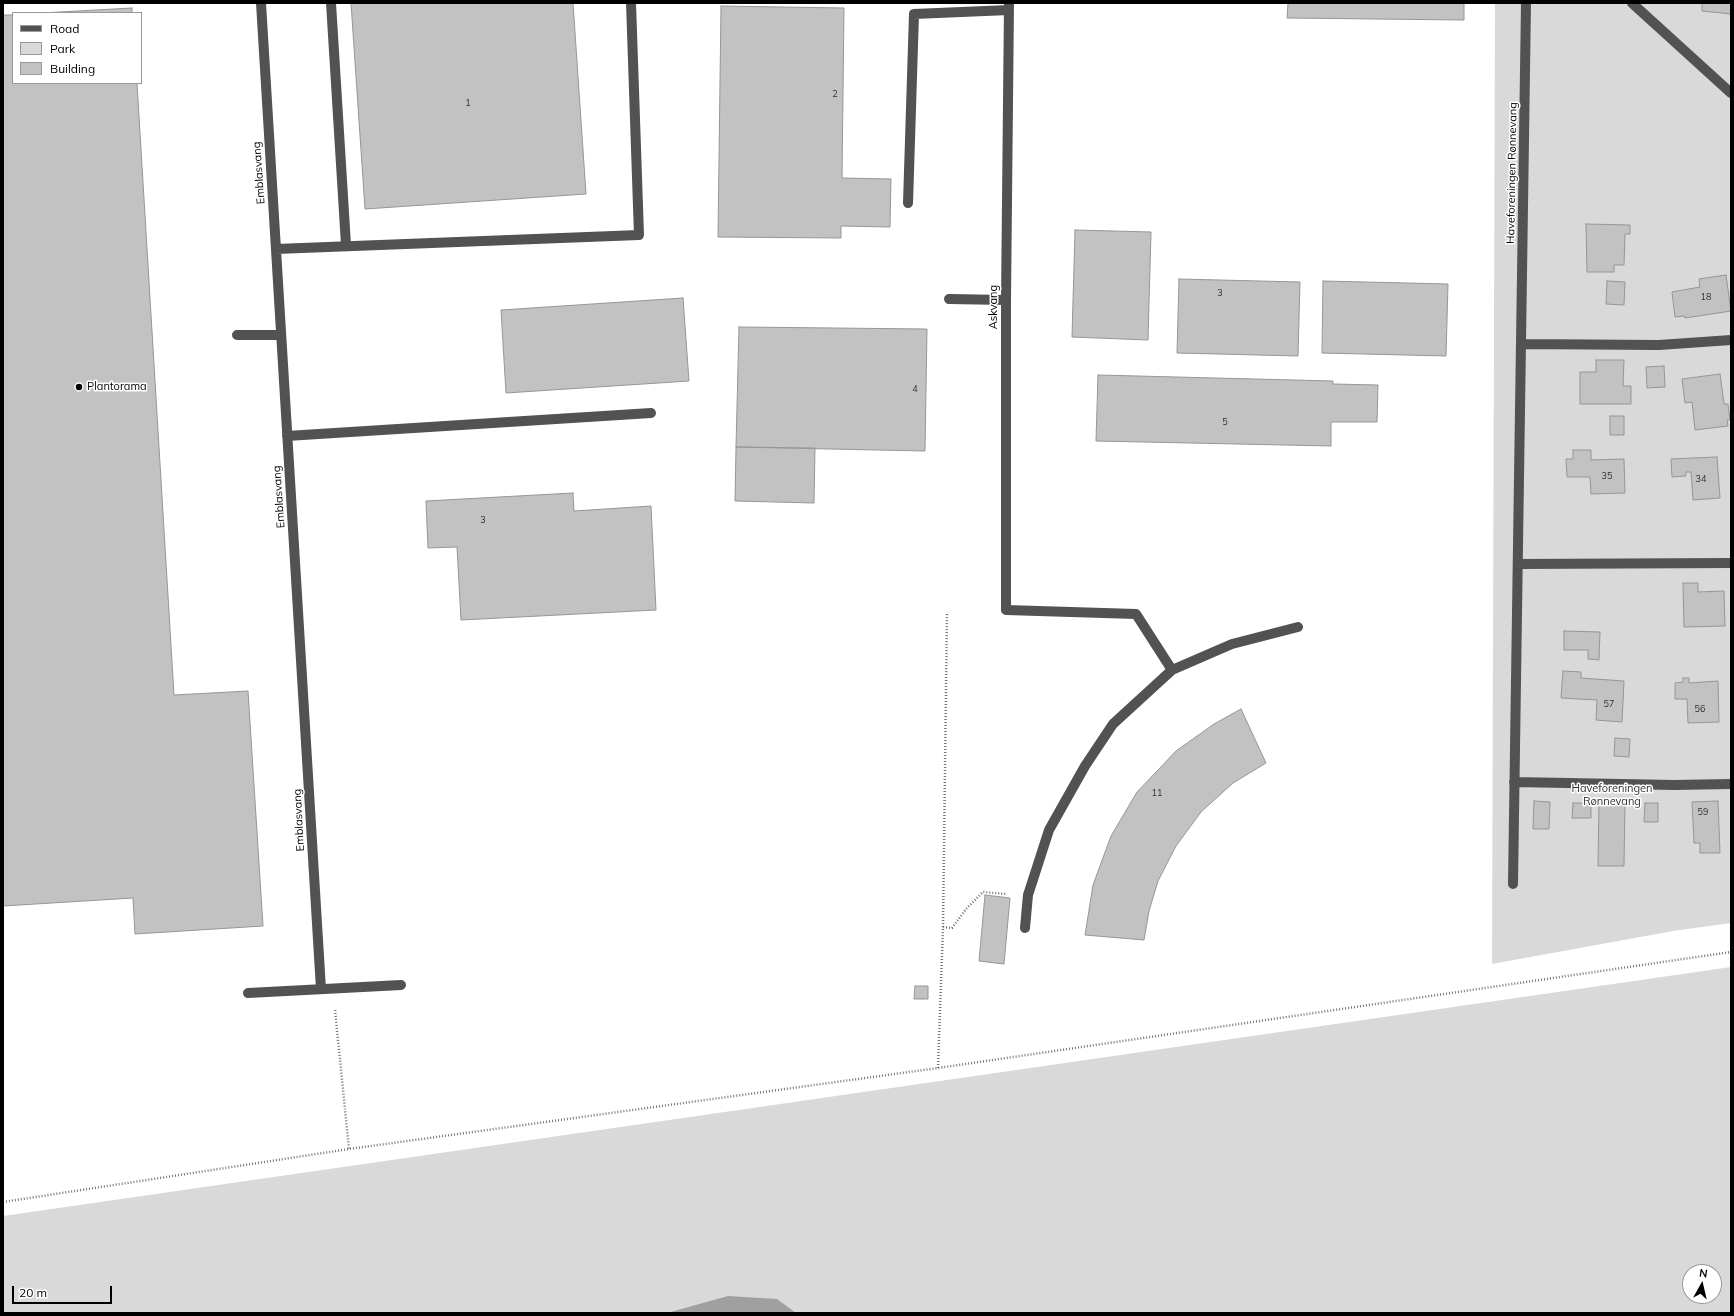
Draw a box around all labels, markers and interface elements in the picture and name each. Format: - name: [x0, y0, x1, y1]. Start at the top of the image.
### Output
- legend: [12, 12, 142, 84]
- text: Road: [50, 21, 79, 36]
- text: Park: [50, 41, 75, 56]
- text: Building: [50, 61, 95, 76]
- house number: 2: [832, 89, 838, 99]
- house number: 1: [465, 98, 471, 108]
- street label: Haveforeningen Rønnevang: [1504, 102, 1520, 244]
- street label: Emblasvang: [250, 141, 268, 205]
- street label: Askvang: [987, 285, 1001, 329]
- house number: 3: [1217, 288, 1223, 298]
- house number: 18: [1701, 292, 1711, 302]
- place label: Plantorama: [87, 380, 147, 394]
- marker: Plantorama: [74, 382, 84, 392]
- house number: 4: [912, 384, 918, 394]
- house number: 5: [1222, 417, 1228, 427]
- street label: Emblasvang: [270, 465, 288, 529]
- house number: 35: [1602, 471, 1612, 481]
- house number: 34: [1696, 474, 1706, 484]
- house number: 3: [480, 515, 486, 525]
- house number: 57: [1604, 699, 1614, 709]
- house number: 56: [1695, 704, 1705, 714]
- park label: Haveforeningen Rønnevang: [1571, 782, 1653, 808]
- street label: Emblasvang: [291, 788, 307, 852]
- house number: 11: [1152, 788, 1162, 798]
- house number: 59: [1698, 807, 1708, 817]
- north arrow: [1682, 1264, 1722, 1304]
- text: N: [1698, 1266, 1709, 1281]
- scale bar: [14, 1278, 114, 1304]
- text: 20 m: [19, 1285, 47, 1300]

